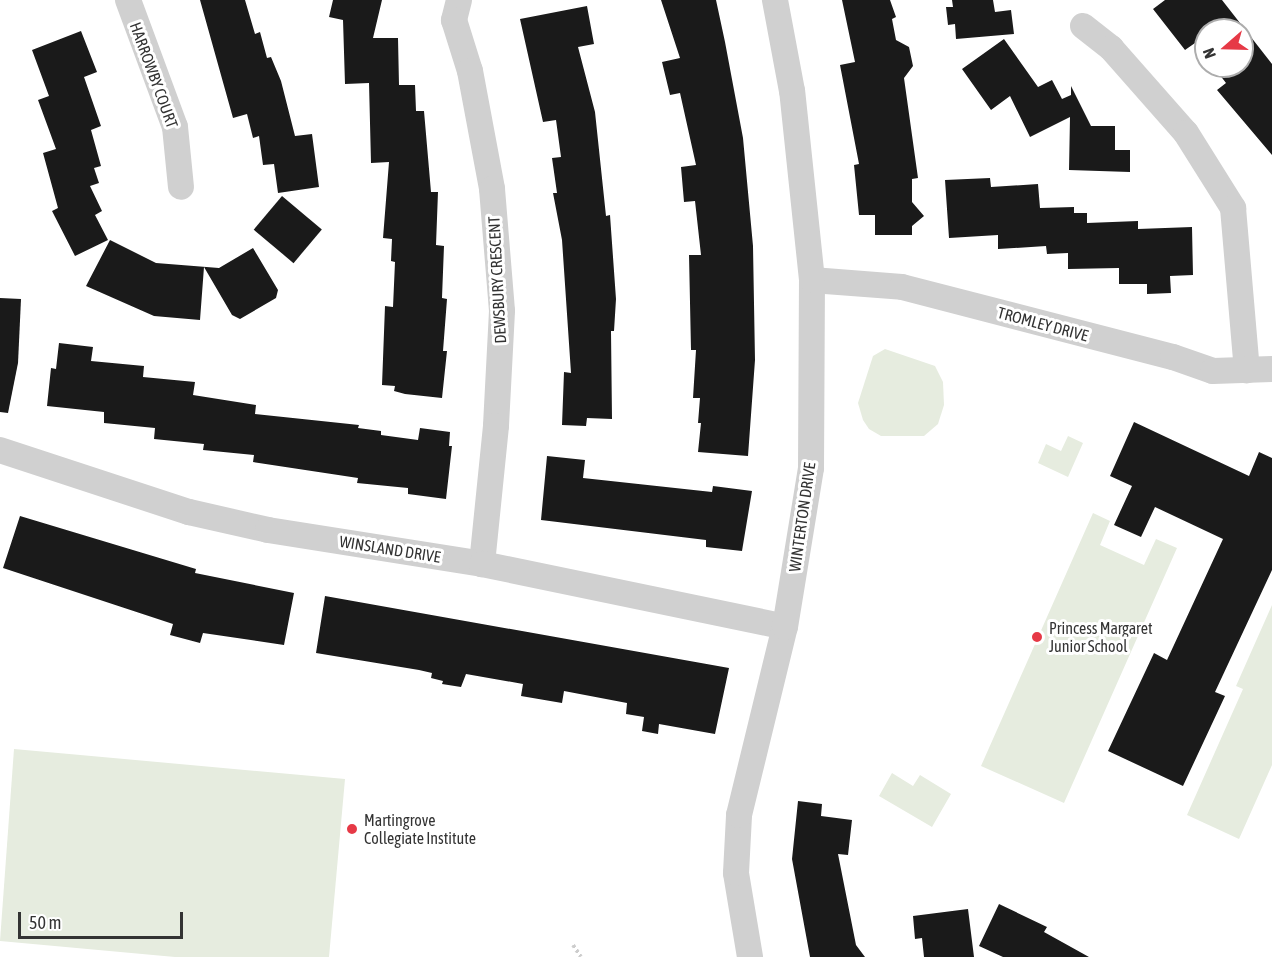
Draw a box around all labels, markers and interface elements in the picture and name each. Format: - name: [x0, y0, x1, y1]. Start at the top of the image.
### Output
- north arrow: [1194, 18, 1254, 78]
- street label: HARROWBY COURT: [126, 19, 182, 131]
- text: N: [1199, 46, 1219, 61]
- street label: DEWSBURY CRESCENT: [484, 216, 510, 344]
- street label: TROMLEY DRIVE: [996, 303, 1090, 345]
- street label: WINTERTON DRIVE: [785, 461, 819, 573]
- street label: WINSLAND DRIVE: [338, 532, 442, 566]
- place label: Princess Margaret Junior School: [1049, 618, 1153, 656]
- marker: Princess Margaret Junior School: [1030, 630, 1044, 644]
- place label: Martingrove Collegiate Institute: [364, 810, 476, 848]
- marker: Martingrove Collegiate Institute: [345, 822, 359, 836]
- scale bar: [21, 900, 186, 938]
- text: 50 m: [29, 912, 61, 933]

